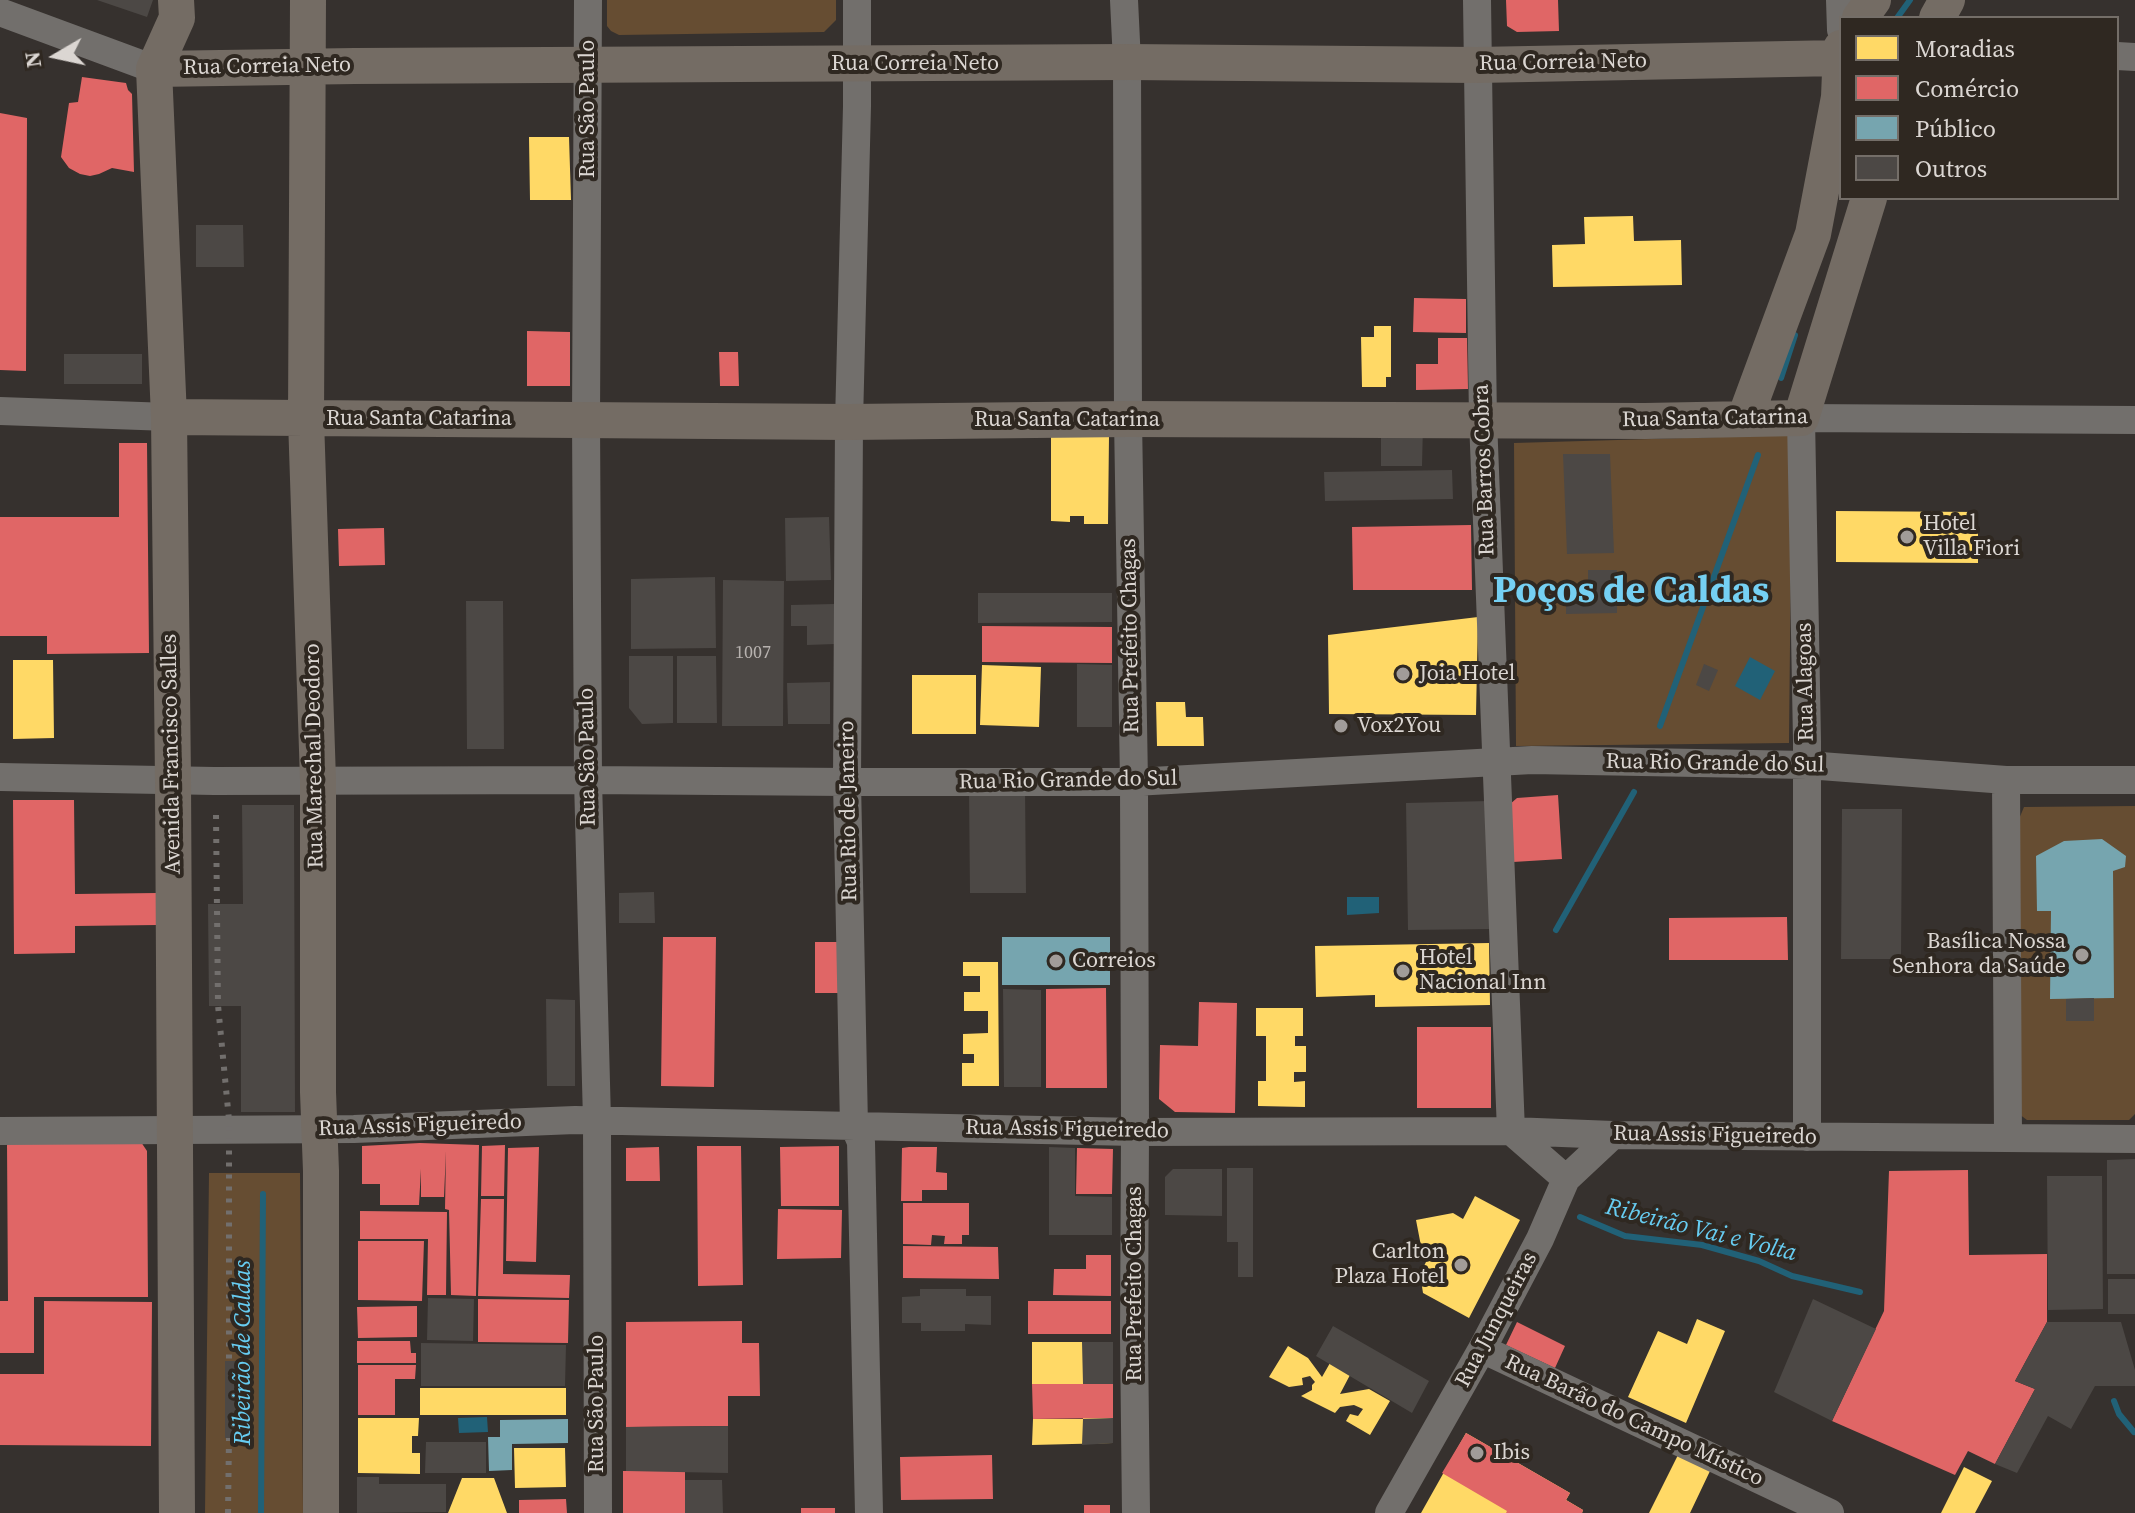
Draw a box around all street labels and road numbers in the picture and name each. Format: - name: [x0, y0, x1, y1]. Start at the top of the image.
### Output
- street label: Rua São Paulo: [575, 40, 601, 178]
- street label: Rua Correia Neto: [1479, 48, 1647, 78]
- street label: Rua Correia Neto: [831, 51, 999, 77]
- street label: Rua Correia Neto: [183, 52, 351, 82]
- street label: Rua Barros Cobra: [1469, 384, 1501, 556]
- street label: Rua Santa Catarina: [1622, 404, 1808, 434]
- street label: Rua Santa Catarina: [326, 406, 512, 432]
- street label: Rua Santa Catarina: [974, 407, 1160, 433]
- street label: Rua Prefeito Chagas: [1116, 538, 1146, 734]
- street label: Rua Alagoas: [1792, 622, 1820, 742]
- street label: Avenida Francisco Salles: [157, 634, 187, 874]
- street label: Rua Marechal Deodoro: [300, 643, 330, 869]
- street label: Rua São Paulo: [574, 688, 602, 826]
- street label: Rua Rio de Janeiro: [834, 720, 864, 902]
- street label: Rua Rio Grande do Sul: [1605, 749, 1825, 779]
- street label: Rua Rio Grande do Sul: [958, 766, 1178, 796]
- street label: Rua Assis Figueiredo: [318, 1109, 522, 1143]
- street label: Rua Assis Figueiredo: [965, 1115, 1169, 1145]
- street label: Rua Assis Figueiredo: [1613, 1121, 1817, 1151]
- street label: Rua Prefeito Chagas: [1122, 1186, 1148, 1382]
- street label: Rua Junqueiras: [1450, 1248, 1544, 1392]
- street label: Rua São Paulo: [584, 1335, 610, 1473]
- street label: Rua Barão do Campo Místico: [1501, 1349, 1767, 1493]

